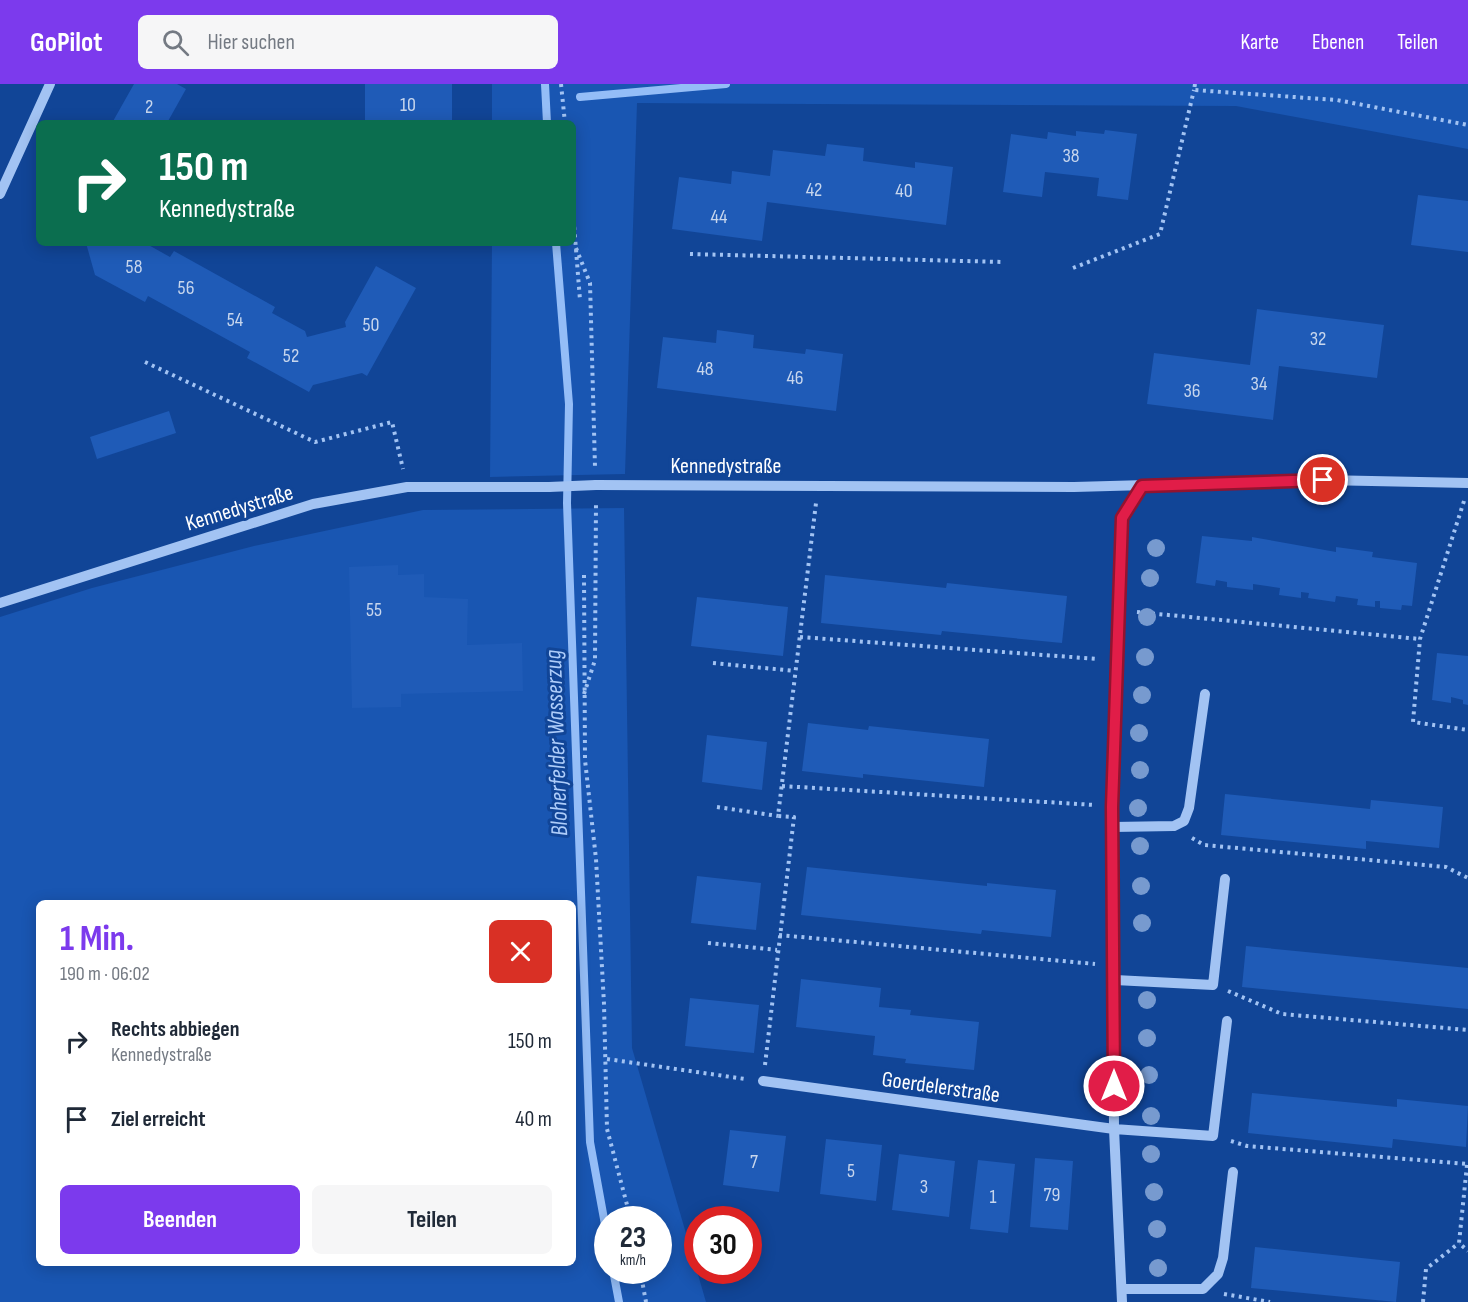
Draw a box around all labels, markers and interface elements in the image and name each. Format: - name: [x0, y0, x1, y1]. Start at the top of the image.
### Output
- search box: [138, 15, 558, 69]
- text: GoPilot: [30, 26, 102, 59]
- icon: search: [159, 26, 192, 59]
- text: Hier suchen: [207, 29, 295, 56]
- text: Karte: [1241, 30, 1279, 55]
- text: Ebenen: [1312, 30, 1364, 55]
- text: Teilen: [1397, 30, 1438, 55]
- house number: 10: [400, 93, 416, 117]
- house number: 2: [145, 95, 153, 119]
- text: 150 m: [159, 142, 248, 193]
- icon: right: [60, 144, 138, 222]
- house number: 38: [1062, 144, 1080, 168]
- house number: 42: [806, 178, 822, 202]
- house number: 40: [895, 179, 913, 203]
- text: Kennedystraße: [159, 193, 295, 225]
- house number: 44: [711, 205, 727, 229]
- house number: 58: [126, 255, 142, 279]
- house number: 56: [178, 276, 194, 300]
- house number: 54: [227, 308, 243, 332]
- house number: 50: [363, 313, 379, 337]
- house number: 32: [1310, 327, 1326, 351]
- house number: 52: [283, 344, 299, 368]
- house number: 48: [696, 357, 714, 381]
- house number: 46: [786, 366, 804, 390]
- house number: 34: [1251, 372, 1267, 396]
- house number: 36: [1183, 379, 1201, 403]
- street label: Kennedystraße: [671, 453, 781, 480]
- pin: [1297, 454, 1348, 505]
- icon: arrive: [1306, 463, 1339, 496]
- street label: Kennedystraße: [182, 479, 296, 538]
- house number: 55: [366, 598, 382, 622]
- water label: Bloherfelder Wasserzug: [539, 649, 574, 837]
- text: 1 Min.: [60, 918, 134, 961]
- button: close: [489, 920, 552, 983]
- text: 190 m · 06:02: [60, 962, 150, 986]
- text: Rechts abbiegen: [111, 1016, 240, 1043]
- icon: right: [60, 1025, 93, 1058]
- text: 150 m: [508, 1028, 552, 1055]
- text: Kennedystraße: [111, 1043, 212, 1067]
- position arrow: [1082, 1054, 1146, 1118]
- street label: Goerdelerstraße: [880, 1066, 1002, 1109]
- icon: arrive: [60, 1103, 93, 1136]
- text: Ziel erreicht: [111, 1106, 206, 1133]
- text: 40 m: [515, 1106, 552, 1133]
- house number: 7: [750, 1150, 758, 1174]
- house number: 5: [847, 1159, 855, 1183]
- house number: 3: [920, 1175, 928, 1199]
- house number: 79: [1044, 1183, 1060, 1207]
- button: Beenden: [60, 1185, 300, 1254]
- button: Teilen: [312, 1185, 552, 1254]
- house number: 1: [990, 1185, 997, 1209]
- speed limit sign: 30: [684, 1206, 762, 1284]
- text: 23: [620, 1220, 646, 1256]
- text: km/h: [620, 1251, 646, 1270]

